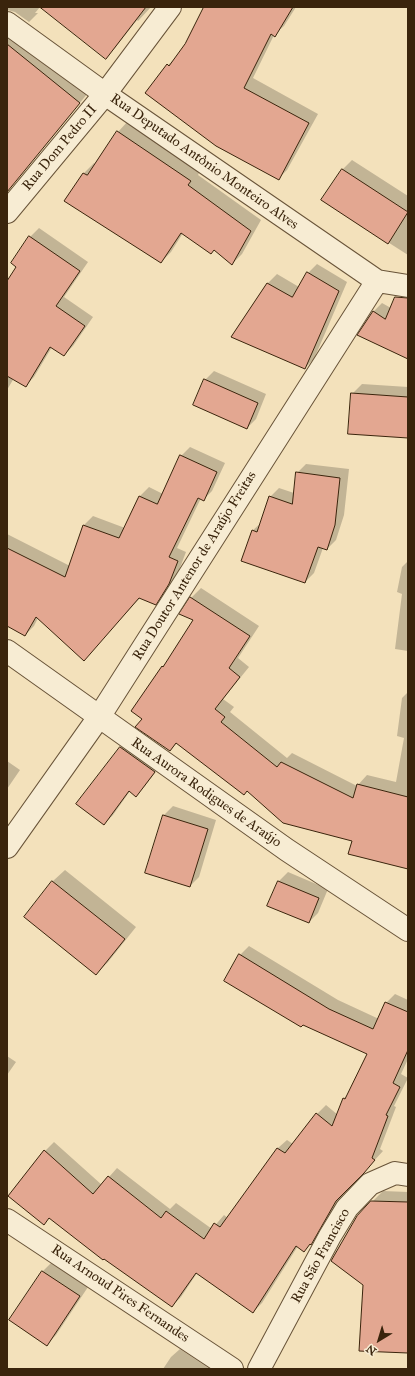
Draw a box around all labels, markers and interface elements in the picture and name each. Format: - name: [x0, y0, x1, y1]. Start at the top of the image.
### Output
- street label: Rua Deputado Antônio Monteiro Alves: [107, 90, 301, 234]
- street label: Rua Dom Pedro II: [19, 102, 101, 194]
- street label: Rua Doutor Antenor de Araújo Freitas: [130, 468, 260, 664]
- street label: Rua Aurora Rodigues de Araújo: [128, 735, 284, 851]
- street label: Rua São Francisco: [288, 1206, 354, 1306]
- street label: Rua Arnoud Pires Fernandes: [48, 1241, 192, 1347]
- north arrow: [359, 1320, 399, 1360]
- text: N: [364, 1342, 379, 1358]

